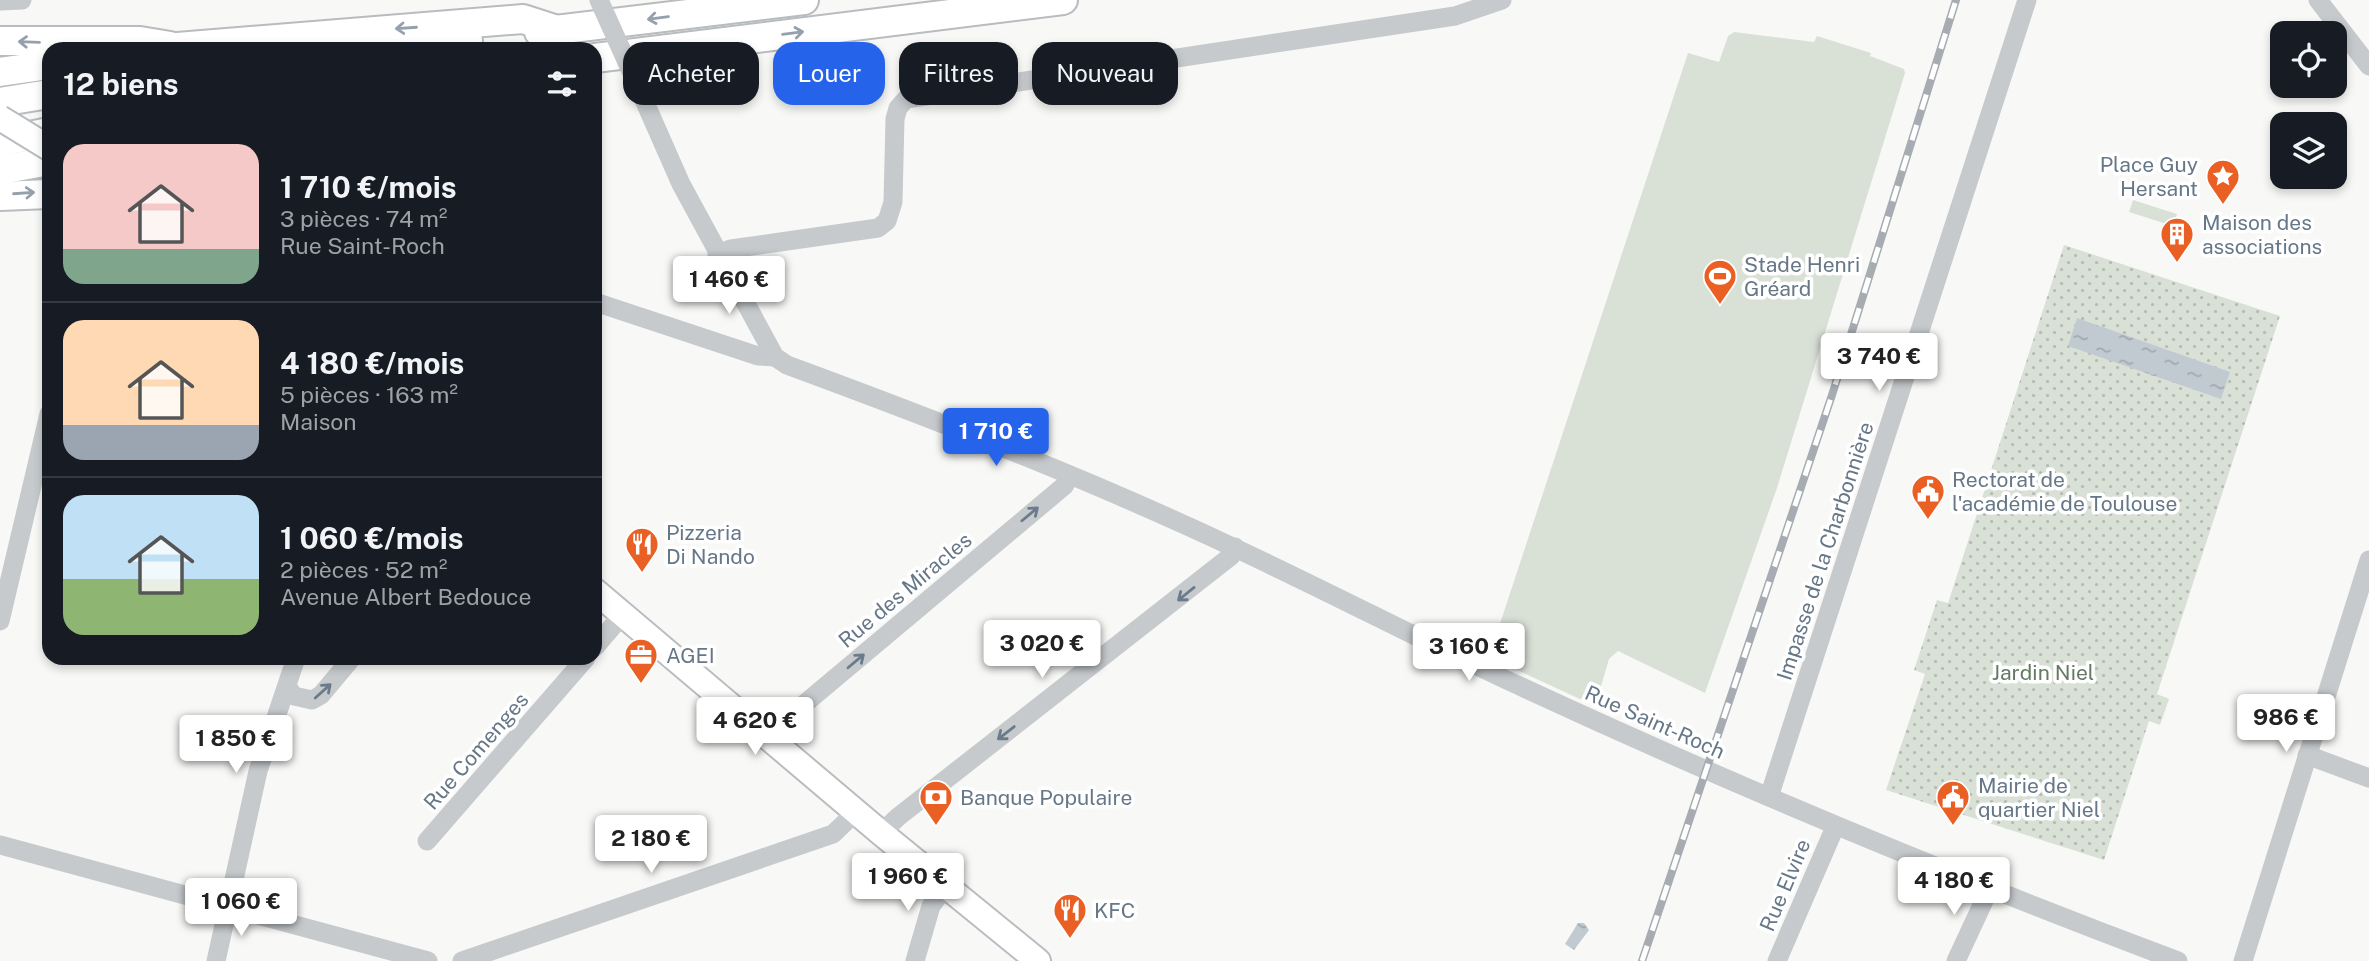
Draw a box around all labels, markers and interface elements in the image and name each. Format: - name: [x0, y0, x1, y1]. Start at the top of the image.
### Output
- one-way arrow: [647, 11, 670, 24]
- map controls: [2270, 21, 2347, 189]
- button: locate: [2270, 21, 2347, 98]
- one-way arrow: [395, 22, 418, 35]
- one-way arrow: [781, 27, 804, 40]
- one-way arrow: [18, 35, 41, 48]
- chip: Acheter: [623, 42, 759, 105]
- chip: Louer: [773, 42, 885, 105]
- chip: Filtres: [899, 42, 1018, 105]
- chip: Nouveau: [1032, 42, 1178, 105]
- icon: filters: [543, 65, 581, 103]
- text: 12 biens: [63, 66, 179, 102]
- button: layers: [2270, 112, 2347, 189]
- place label: Place Guy Hersant: [2100, 152, 2198, 201]
- place icon: Place Guy Hersant: [2204, 157, 2242, 206]
- text: 1 710 €/mois: [280, 169, 457, 205]
- icon: home: [119, 172, 203, 256]
- one-way arrow: [13, 186, 35, 199]
- text: 3 pièces · 74 m²: [280, 205, 447, 232]
- place label: Maison des associations: [2202, 210, 2322, 259]
- building icon: Maison des associations: [2158, 215, 2196, 264]
- text: Rue Saint-Roch: [280, 232, 445, 259]
- place label: Stade Henri Gréard: [1744, 252, 1860, 301]
- pin: 1 460 €: [664, 256, 794, 316]
- sports icon: Stade Henri Gréard: [1701, 257, 1739, 306]
- text: 1 460 €: [689, 265, 769, 292]
- pin: 3 740 €: [1814, 334, 1944, 393]
- text: 3 740 €: [1837, 342, 1921, 369]
- text: 4 180 €/mois: [280, 345, 464, 381]
- icon: home: [119, 348, 203, 432]
- text: 5 pièces · 163 m²: [280, 381, 458, 408]
- text: Maison: [280, 408, 357, 435]
- pin: 1 710 €: [931, 408, 1061, 468]
- text: 1 710 €: [959, 417, 1033, 444]
- street label: Impasse de la Charbonnière: [1771, 419, 1879, 683]
- place label: Rectorat de l'académie de Toulouse: [1952, 467, 2177, 516]
- public building icon: Rectorat de l'académie de Toulouse: [1909, 472, 1947, 521]
- one-way arrow: [1021, 506, 1039, 522]
- text: 1 060 €/mois: [280, 520, 464, 556]
- place label: Pizzeria Di Nando: [666, 520, 755, 569]
- icon: home: [119, 523, 203, 607]
- restaurant icon: Pizzeria Di Nando: [623, 525, 661, 574]
- street label: Rue des Miracles: [833, 527, 977, 653]
- text: 2 pièces · 52 m²: [280, 556, 447, 583]
- text: Avenue Albert Bedouce: [280, 583, 532, 610]
- one-way arrow: [1177, 586, 1196, 601]
- pin: 3 020 €: [977, 620, 1107, 680]
- pin: 3 160 €: [1404, 624, 1534, 683]
- text: 3 020 €: [1000, 629, 1084, 656]
- text: 3 160 €: [1429, 632, 1509, 659]
- office icon: AGEI: [622, 636, 660, 685]
- place label: AGEI: [666, 643, 715, 668]
- one-way arrow: [847, 653, 865, 668]
- park label: Jardin Niel: [1992, 660, 2094, 685]
- street label: Rue Saint-Roch: [1581, 680, 1729, 764]
- one-way arrow: [314, 683, 332, 699]
- street label: Rue Comenges: [418, 687, 534, 815]
- pin: 986 €: [2237, 694, 2335, 754]
- pin: 4 620 €: [690, 698, 820, 757]
- text: 986 €: [2253, 703, 2319, 730]
- text: 4 620 €: [712, 706, 798, 733]
- pin: 1 850 €: [171, 716, 301, 775]
- text: 1 850 €: [196, 724, 276, 751]
- one-way arrow: [998, 726, 1016, 741]
- place label: Mairie de quartier Niel: [1978, 773, 2100, 822]
- bank icon: Banque Populaire: [917, 778, 955, 827]
- public building icon: Mairie de quartier Niel: [1934, 778, 1972, 827]
- place label: Banque Populaire: [960, 785, 1132, 810]
- pin: 2 180 €: [586, 816, 716, 875]
- text: 2 180 €: [611, 824, 691, 851]
- street label: Rue Elvire: [1754, 835, 1816, 935]
- pin: 1 960 €: [843, 853, 973, 913]
- pin: 4 180 €: [1889, 858, 2019, 917]
- text: 1 960 €: [868, 862, 948, 889]
- text: 4 180 €: [1914, 866, 1994, 893]
- pin: 1 060 €: [176, 878, 306, 938]
- text: 1 060 €: [201, 887, 281, 914]
- restaurant icon: KFC: [1051, 891, 1089, 940]
- place label: KFC: [1094, 898, 1135, 923]

